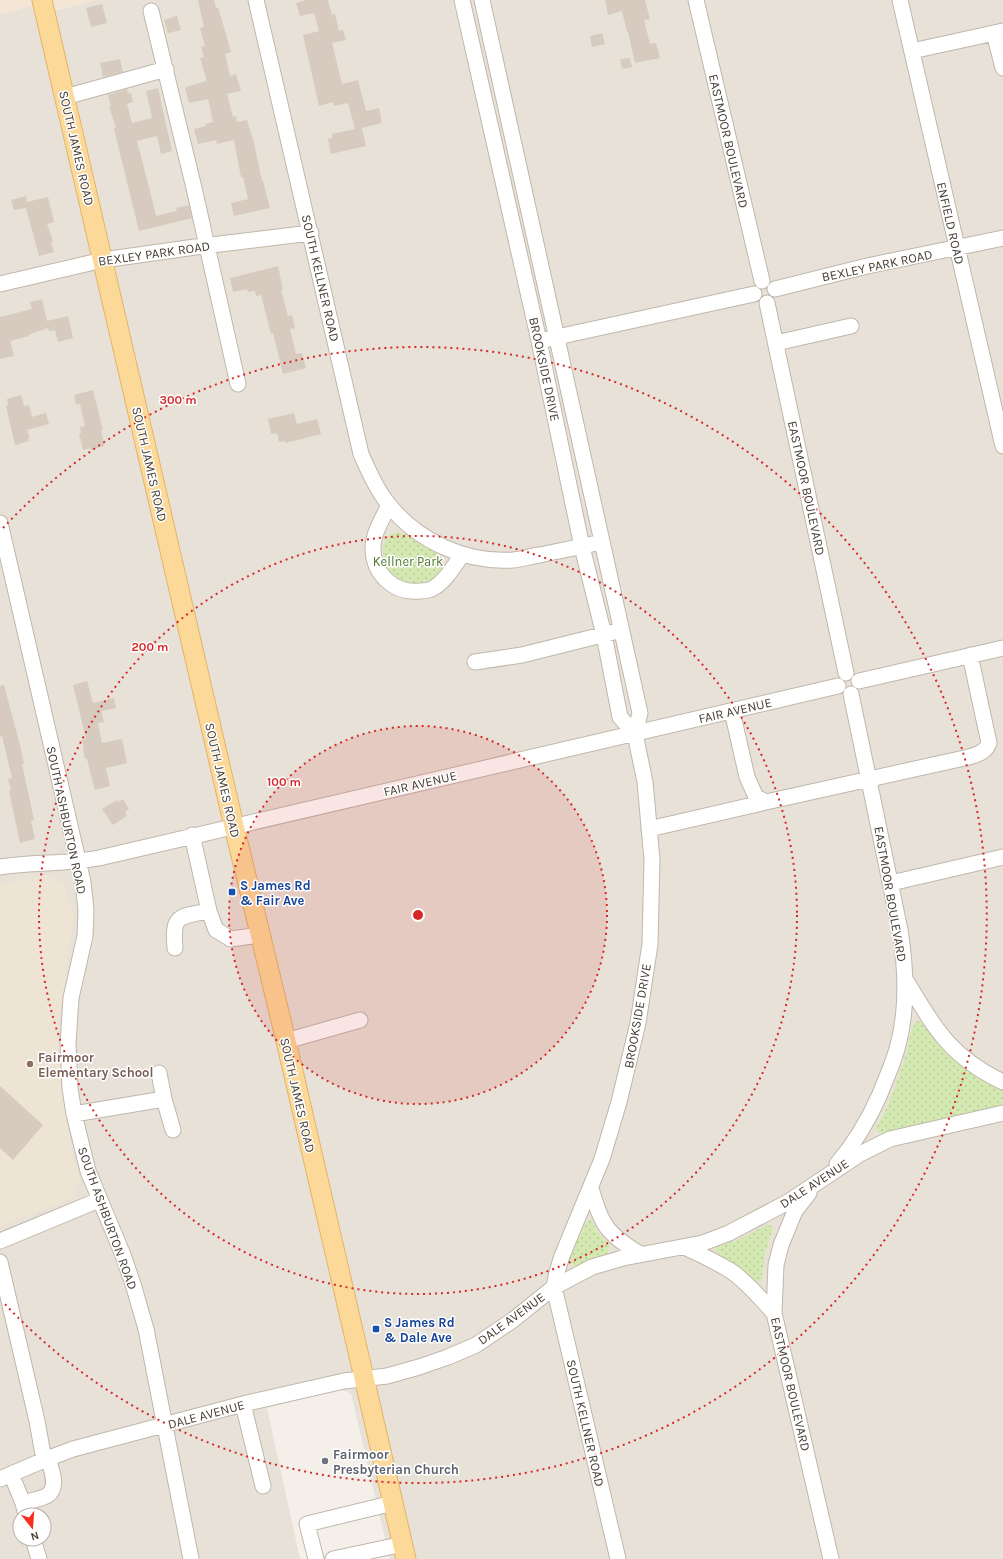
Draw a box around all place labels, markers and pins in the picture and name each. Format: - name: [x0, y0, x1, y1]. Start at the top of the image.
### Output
- place label: S James Rd & Fair Ave: [240, 878, 311, 908]
- marker: S James Rd & Fair Ave: [227, 887, 237, 897]
- centre of rings: [411, 908, 425, 922]
- place label: Fairmoor Elementary School: [38, 1050, 153, 1080]
- marker: Fairmoor Elementary School: [25, 1059, 35, 1069]
- place label: S James Rd & Dale Ave: [384, 1315, 455, 1345]
- marker: S James Rd & Dale Ave: [371, 1324, 381, 1334]
- place label: Fairmoor Presbyterian Church: [333, 1447, 459, 1477]
- marker: Fairmoor Presbyterian Church: [320, 1456, 330, 1466]

